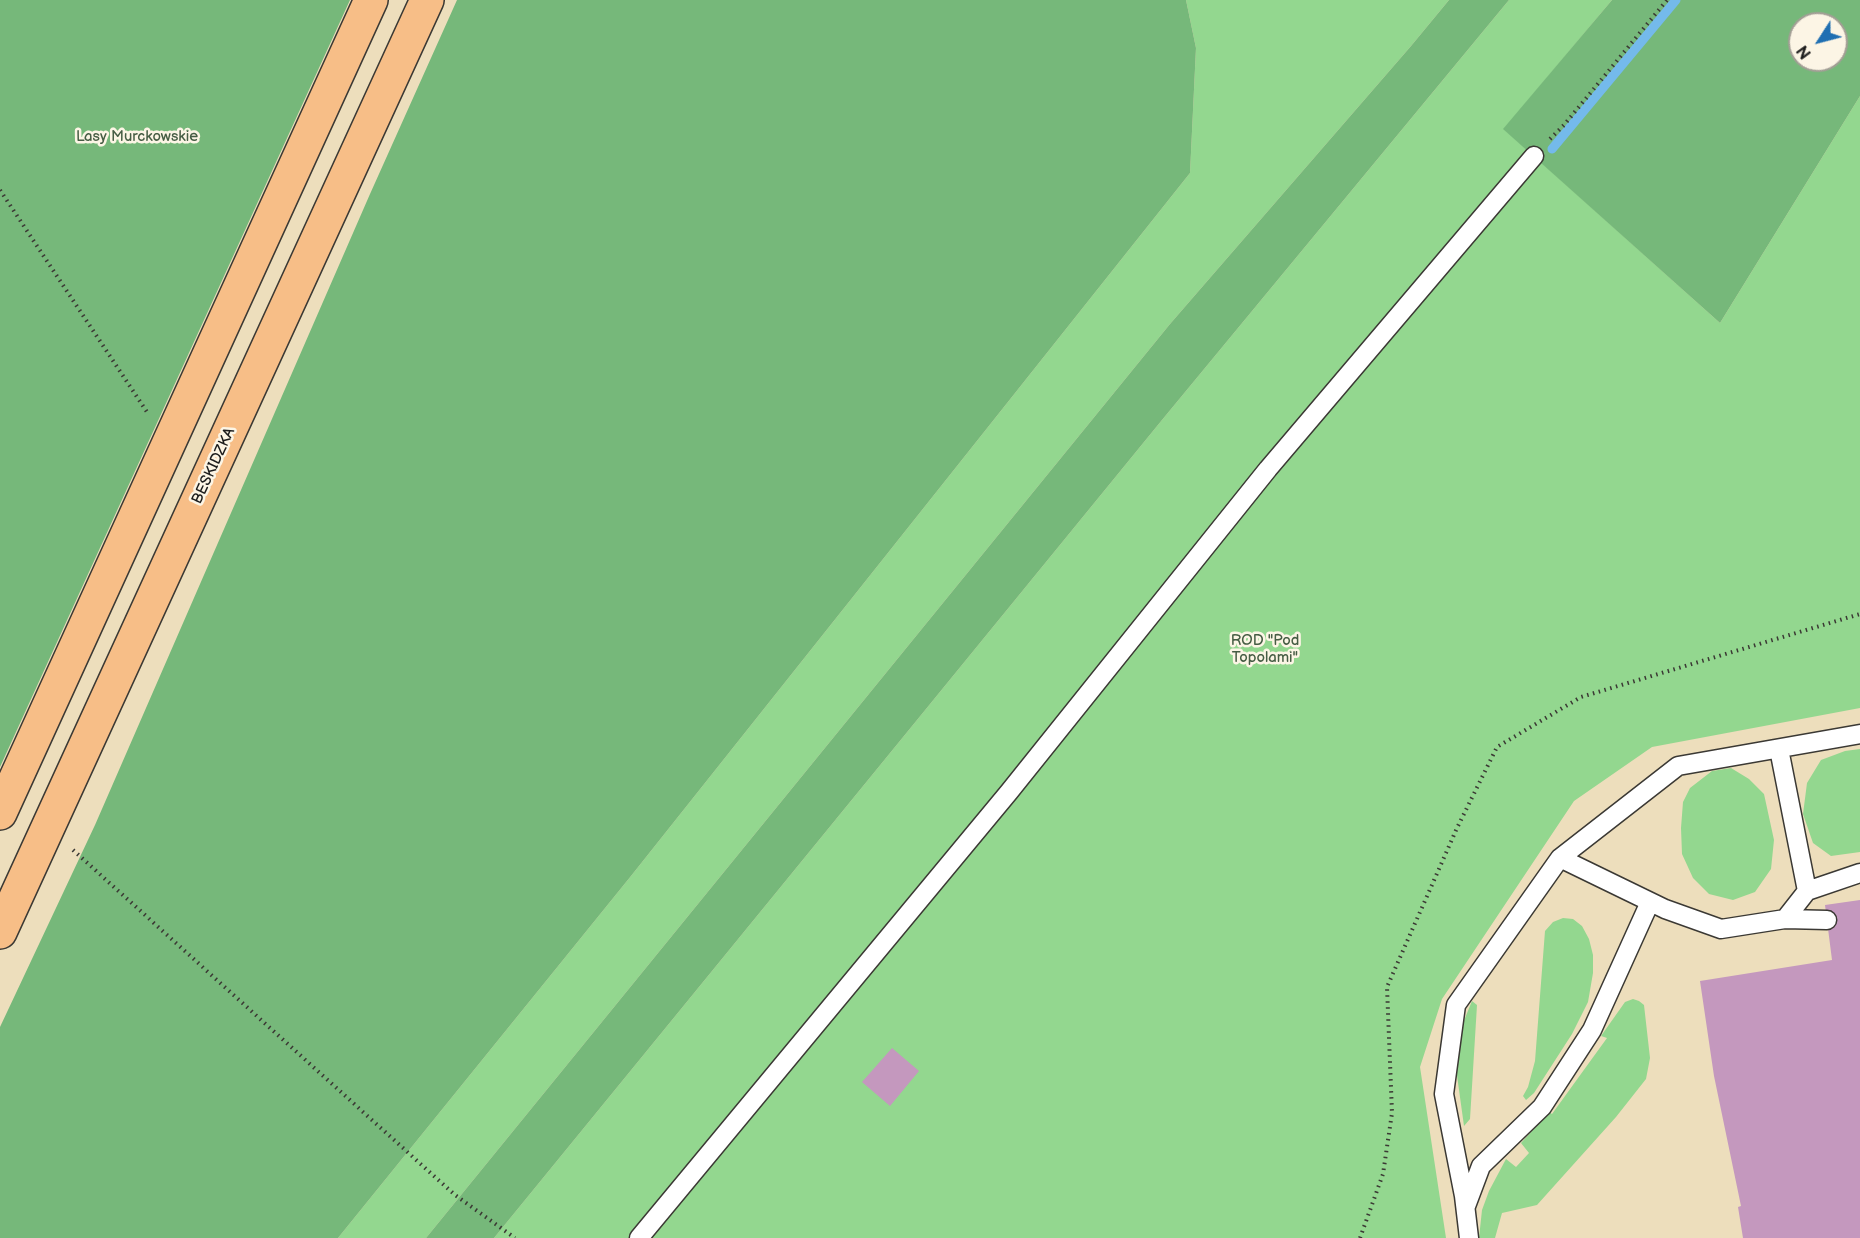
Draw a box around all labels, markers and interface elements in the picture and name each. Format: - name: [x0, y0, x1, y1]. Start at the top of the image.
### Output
- north arrow: [1788, 12, 1848, 72]
- text: N: [1793, 41, 1816, 62]
- park label: Lasy Murckowskie: [76, 128, 198, 146]
- street label: BESKIDZKA: [189, 425, 239, 507]
- park label: ROD "Pod Topolami": [1231, 632, 1299, 667]

